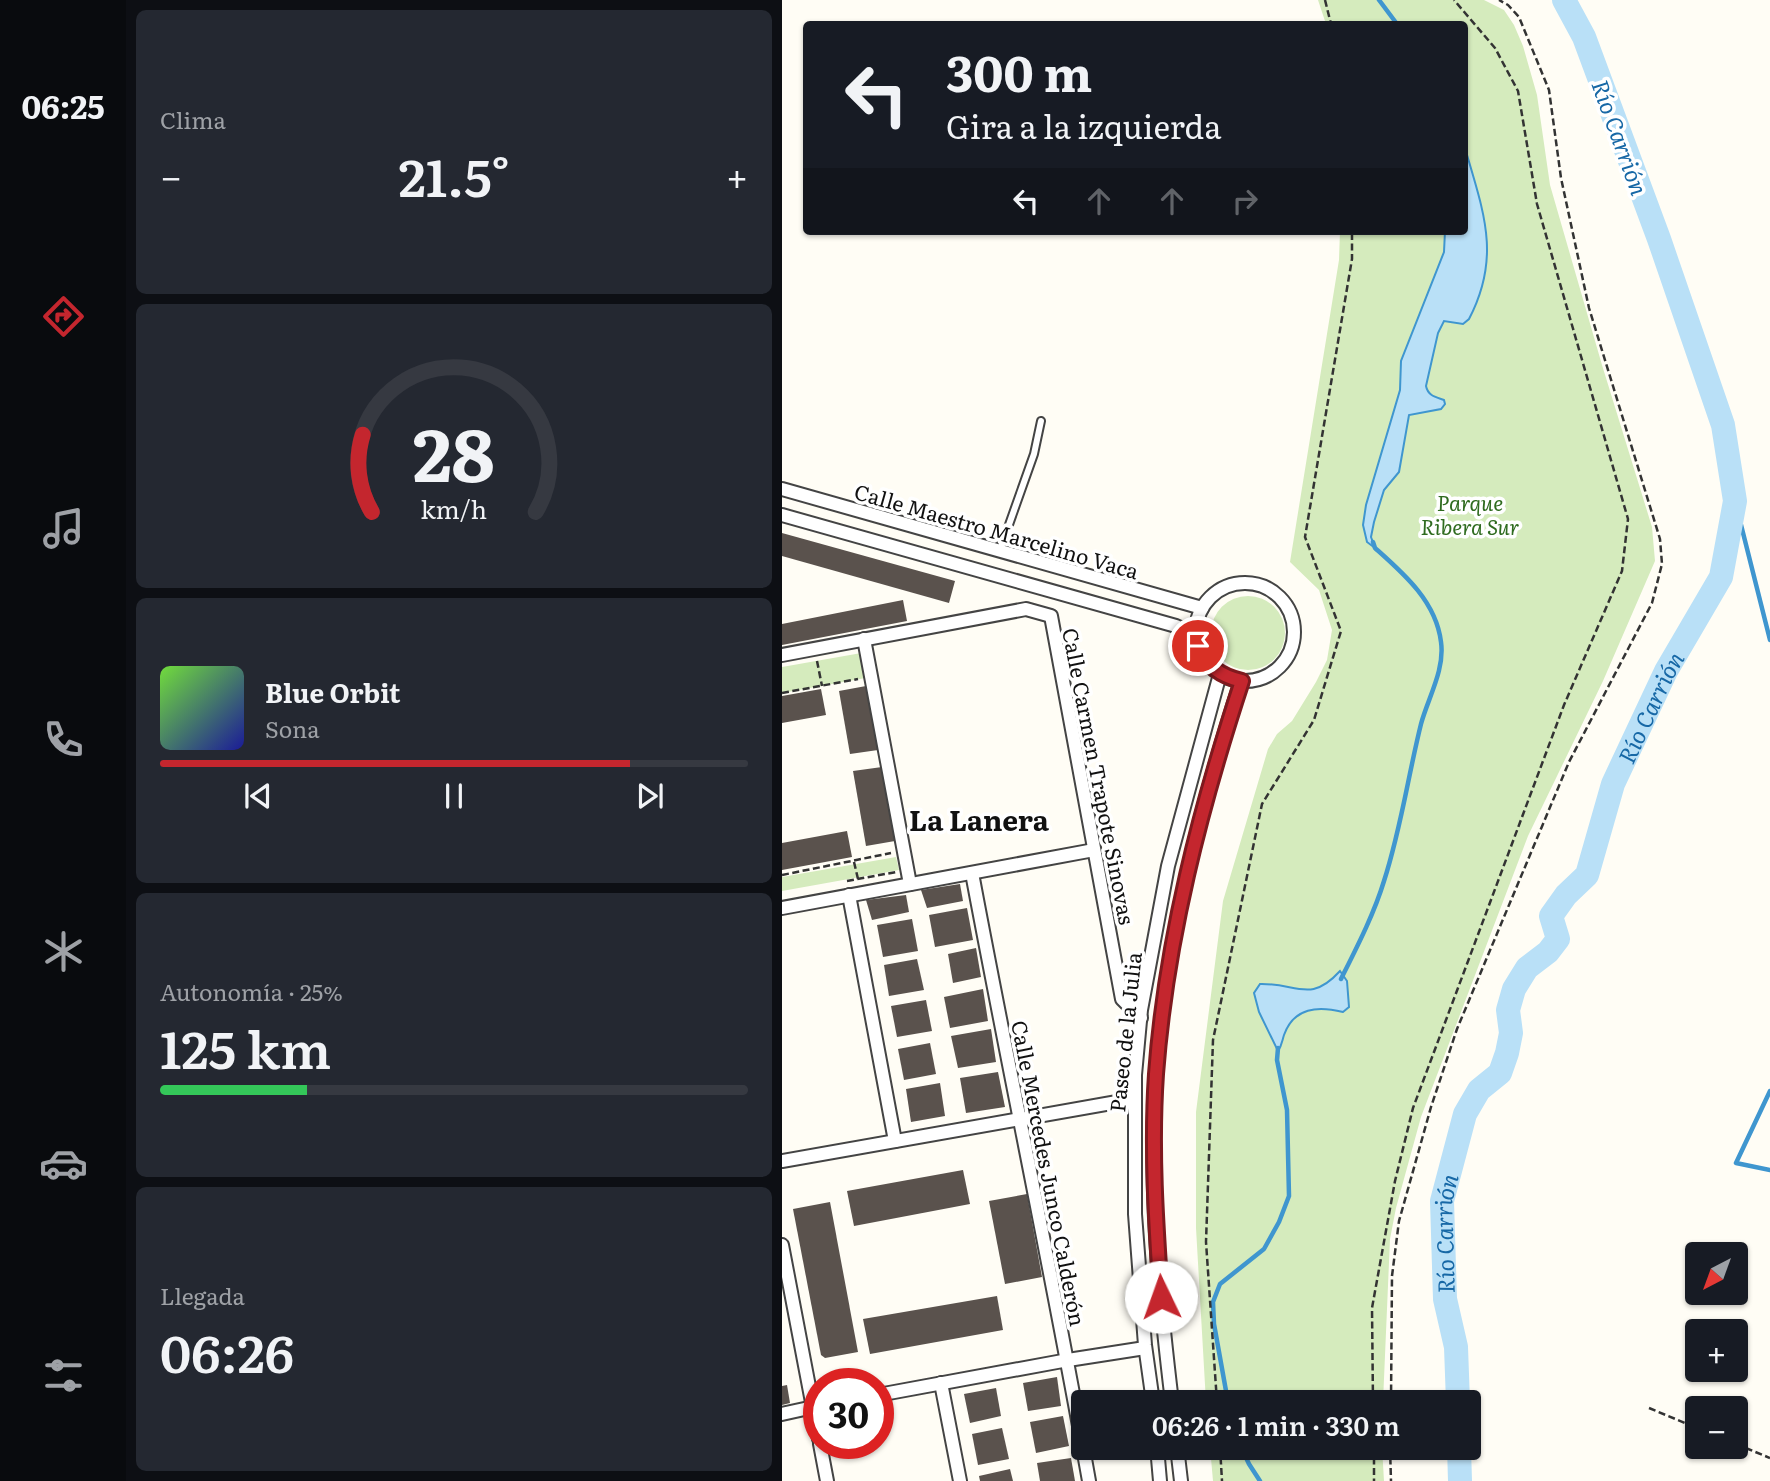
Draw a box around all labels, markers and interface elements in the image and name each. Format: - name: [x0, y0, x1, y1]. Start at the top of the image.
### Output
- text: 300 m: [946, 34, 1092, 107]
- icon: left: [831, 49, 922, 140]
- water label: Río Carrión: [1584, 75, 1658, 200]
- text: 06:25: [21, 81, 105, 129]
- text: Gira a la izquierda: [946, 101, 1221, 149]
- text: Clima: [160, 102, 226, 136]
- text: 21.5°: [398, 136, 510, 213]
- text: −: [160, 146, 182, 203]
- text: +: [726, 146, 748, 203]
- icon: left: [1007, 182, 1045, 220]
- icon: ahead: [1080, 182, 1118, 220]
- icon: ahead: [1153, 182, 1191, 220]
- icon: right: [1226, 182, 1264, 220]
- icon: directions: [39, 292, 88, 341]
- text: 28: [413, 397, 495, 505]
- street label: Calle Maestro Marcelino Vaca: [851, 475, 1143, 586]
- park label: Parque Ribera Sur: [1420, 486, 1520, 541]
- text: km/h: [421, 490, 487, 527]
- icon: music: [39, 504, 88, 553]
- pin: [1168, 616, 1228, 676]
- street label: Calle Carmen Trapote Sinovas: [1056, 625, 1144, 927]
- icon: arrive: [1179, 627, 1217, 665]
- water label: Río Carrión: [1608, 644, 1691, 769]
- text: Blue Orbit: [265, 672, 400, 711]
- text: Sona: [265, 711, 320, 745]
- icon: phone: [39, 715, 88, 764]
- icon: previous: [239, 777, 277, 815]
- icon: pause: [435, 777, 473, 815]
- icon: next: [631, 777, 669, 815]
- district label: La Lanera: [909, 798, 1050, 840]
- icon: climate: [39, 927, 88, 976]
- street label: Paseo de la Julia: [1100, 950, 1148, 1114]
- text: Autonomía · 25%: [160, 974, 343, 1008]
- text: 125 km: [160, 1008, 331, 1085]
- street label: Calle Mercedes Junco Calderón: [1005, 1018, 1095, 1329]
- icon: car: [39, 1139, 88, 1188]
- water label: Río Carrión: [1425, 1169, 1466, 1294]
- north arrow: [1685, 1242, 1748, 1306]
- map controls: [1685, 1242, 1748, 1459]
- position arrow: [1124, 1260, 1198, 1334]
- text: Llegada: [160, 1278, 245, 1312]
- text: 06:26: [160, 1312, 294, 1389]
- button: +: [1685, 1319, 1748, 1382]
- icon: filters: [39, 1351, 88, 1400]
- speed limit sign: 30: [803, 1368, 894, 1459]
- button: −: [1685, 1396, 1748, 1459]
- text: 06:26 · 1 min · 330 m: [1152, 1405, 1400, 1444]

